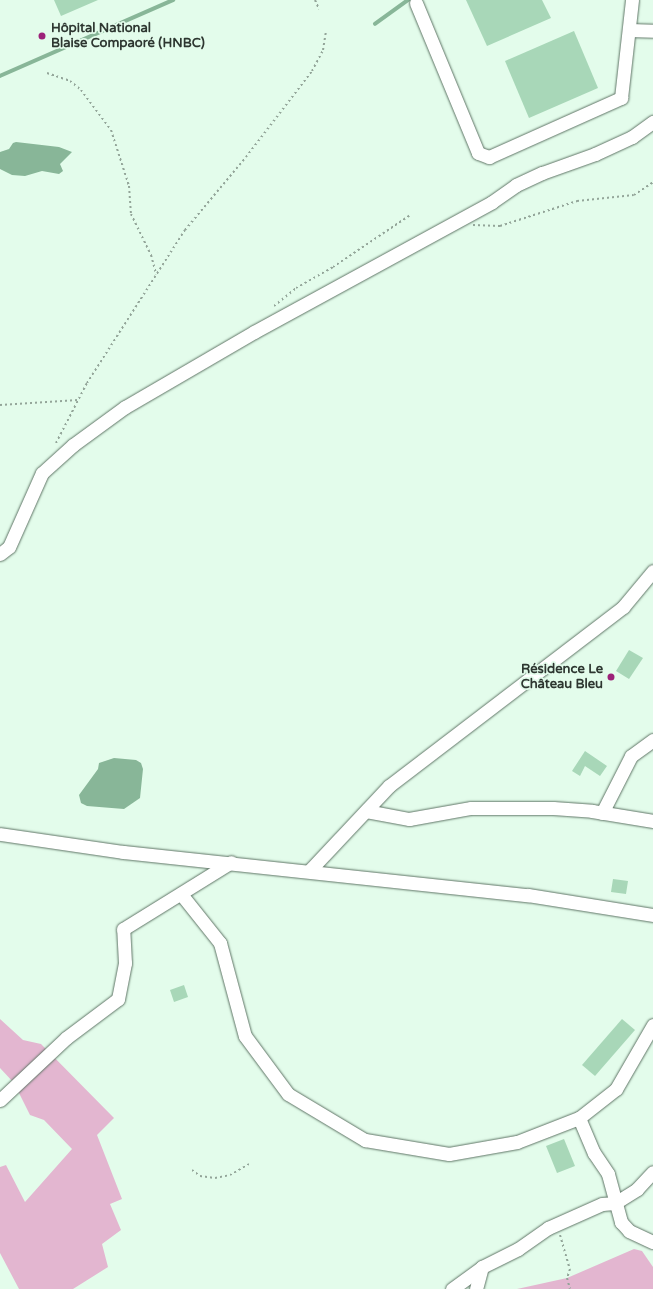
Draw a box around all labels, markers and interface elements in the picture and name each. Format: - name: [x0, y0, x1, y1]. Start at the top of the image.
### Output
- place label: Hôpital National Blaise Compaoré (HNBC): [51, 21, 205, 52]
- marker: Hôpital National Blaise Compaoré (HNBC): [36, 30, 48, 42]
- place label: Résidence Le Château Bleu: [521, 662, 603, 693]
- marker: Résidence Le Château Bleu: [606, 672, 616, 682]

